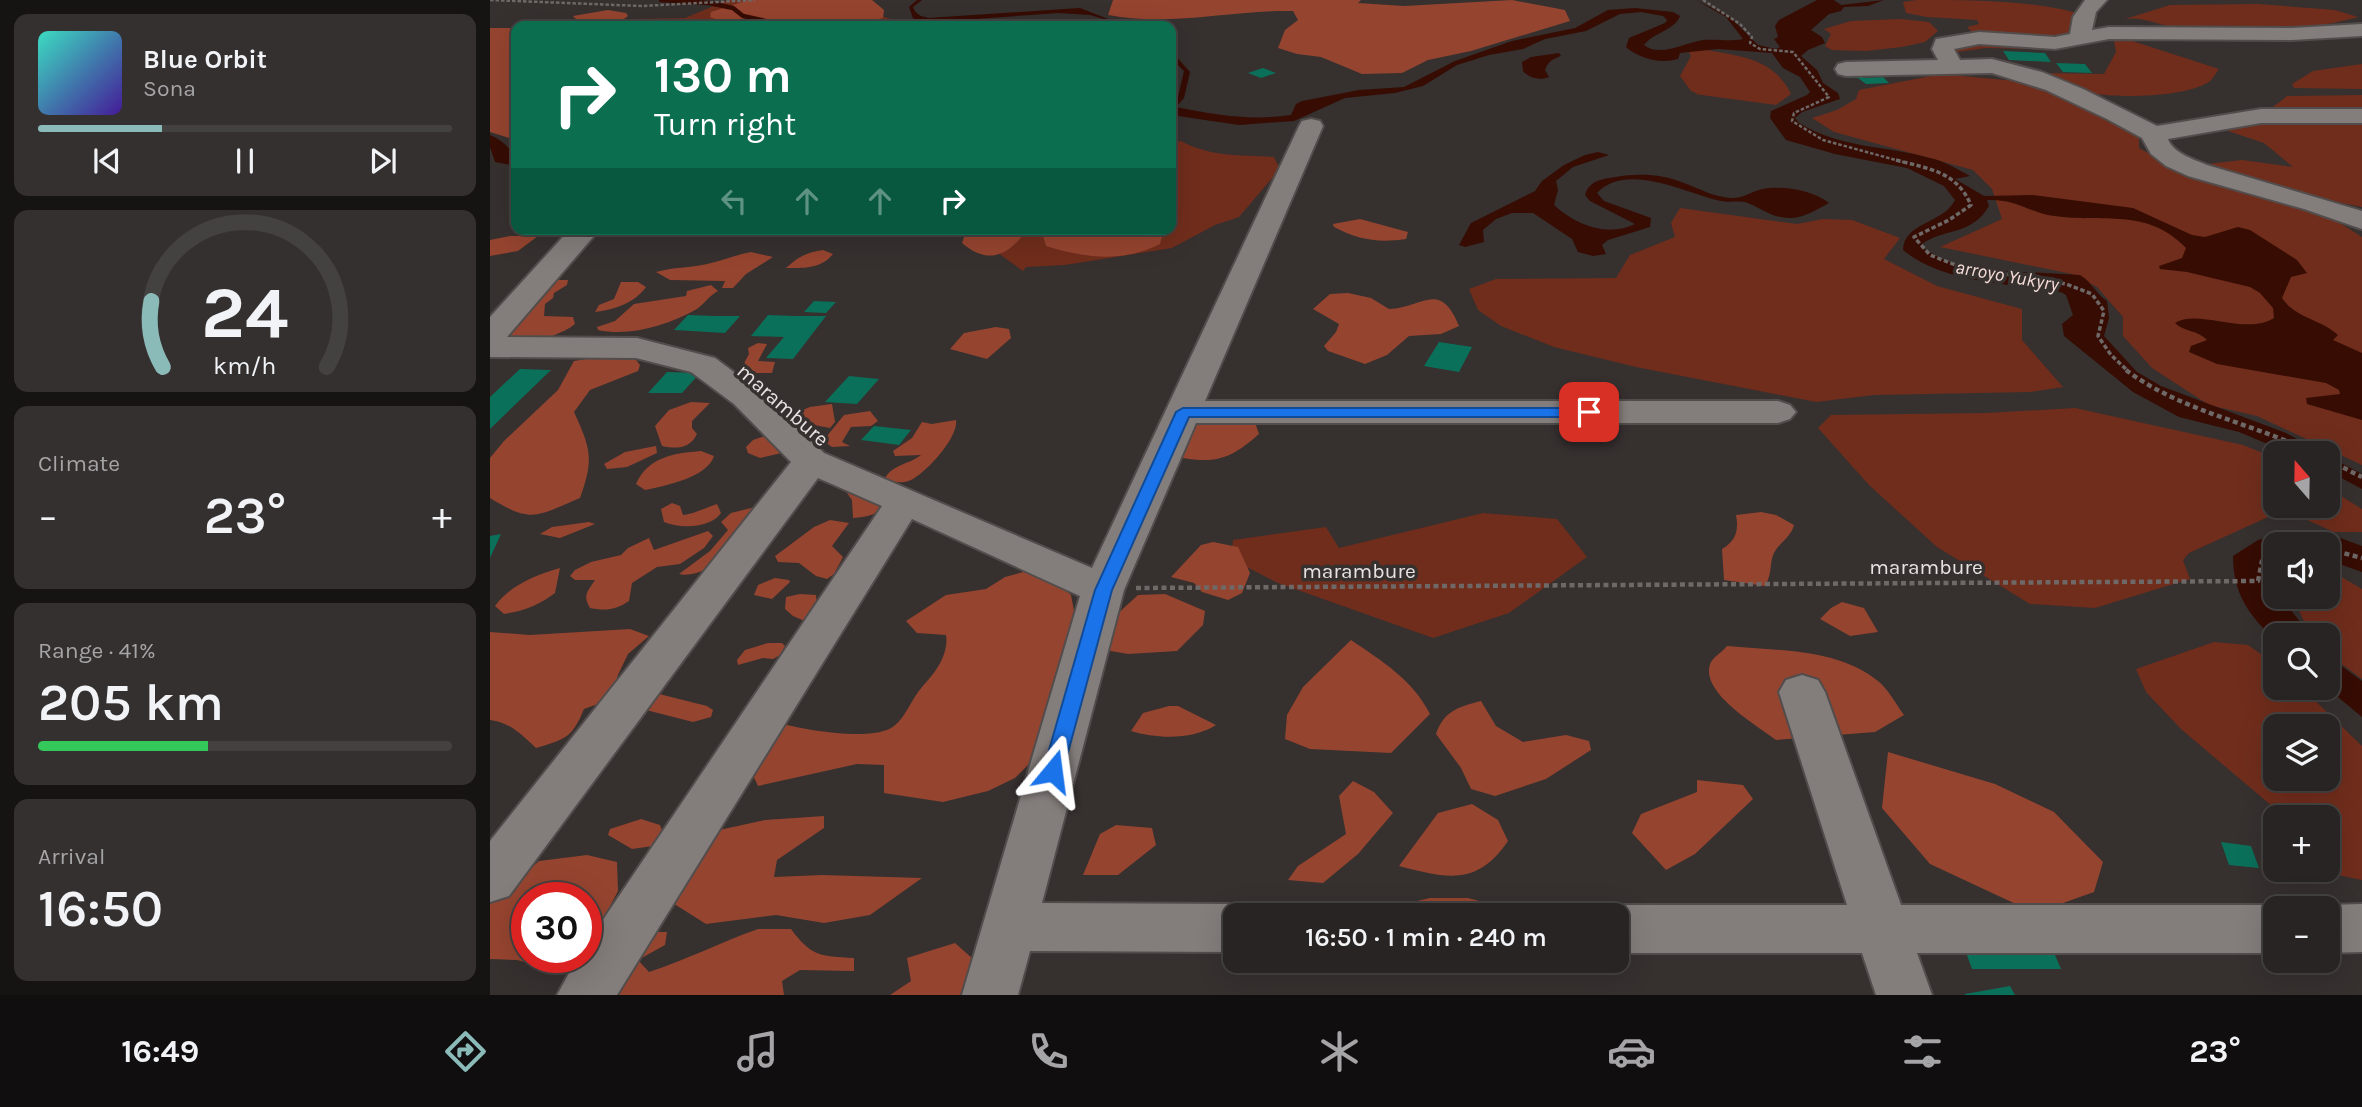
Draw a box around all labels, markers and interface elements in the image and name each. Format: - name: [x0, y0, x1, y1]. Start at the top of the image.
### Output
- text: Blue Orbit: [143, 44, 267, 75]
- text: 130 m: [654, 47, 792, 104]
- icon: right: [539, 49, 630, 140]
- text: Sona: [143, 75, 196, 102]
- text: Turn right: [654, 106, 796, 143]
- icon: previous: [88, 142, 126, 180]
- icon: pause: [226, 142, 264, 180]
- icon: next: [364, 142, 402, 180]
- icon: left: [715, 182, 753, 220]
- icon: ahead: [788, 182, 826, 220]
- icon: ahead: [861, 182, 899, 220]
- icon: right: [934, 182, 972, 220]
- water label: arroyo Yukyry: [1954, 256, 2061, 296]
- text: 24: [201, 271, 289, 356]
- text: km/h: [213, 351, 277, 380]
- street label: marambure: [732, 359, 834, 451]
- pin: [1559, 382, 1619, 442]
- icon: arrive: [1570, 393, 1608, 431]
- north arrow: [2263, 441, 2340, 518]
- map controls: [2263, 441, 2340, 973]
- text: Climate: [38, 450, 120, 477]
- text: 23°: [204, 485, 286, 546]
- text: −: [38, 494, 58, 539]
- text: +: [432, 494, 452, 539]
- button: sound: [2263, 532, 2340, 609]
- street label: marambure: [1869, 555, 1983, 579]
- street label: marambure: [1302, 559, 1416, 583]
- button: search: [2263, 623, 2340, 700]
- text: Range · 41%: [38, 637, 156, 664]
- text: 205 km: [38, 672, 224, 733]
- button: layers: [2263, 714, 2340, 791]
- position arrow: [1016, 734, 1090, 808]
- button: +: [2263, 805, 2340, 882]
- text: Arrival: [38, 843, 105, 870]
- text: 16:50: [38, 878, 163, 939]
- speed limit sign: 30: [511, 882, 602, 973]
- button: −: [2263, 896, 2340, 973]
- text: 16:50 · 1 min · 240 m: [1305, 922, 1547, 953]
- icon: directions: [441, 1027, 490, 1076]
- icon: music: [733, 1027, 782, 1076]
- icon: phone: [1024, 1027, 1073, 1076]
- icon: climate: [1315, 1027, 1364, 1076]
- icon: car: [1607, 1027, 1656, 1076]
- icon: filters: [1898, 1027, 1947, 1076]
- text: 16:49: [121, 1033, 199, 1070]
- text: 23°: [2189, 1033, 2241, 1070]

